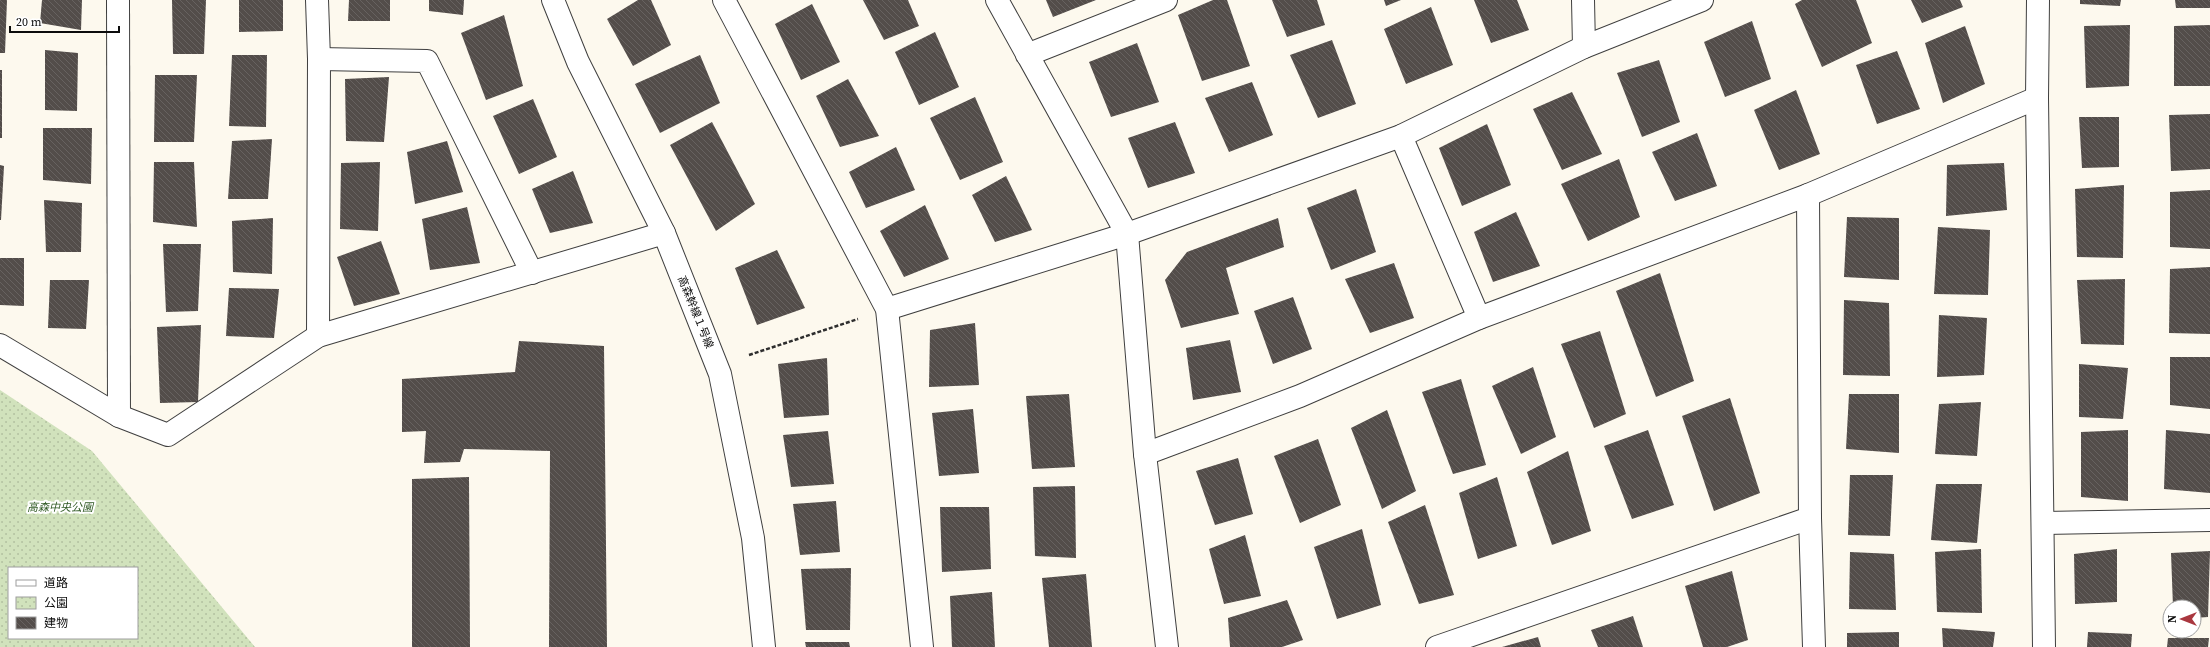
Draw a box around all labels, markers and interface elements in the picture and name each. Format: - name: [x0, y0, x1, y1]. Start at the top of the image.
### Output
- scale bar: [10, 8, 119, 34]
- text: 20 m: [16, 14, 42, 30]
- street label: 高森幹線１号線: [674, 274, 717, 351]
- park label: 高森中央公園: [27, 500, 95, 515]
- legend: [8, 567, 138, 639]
- text: 道路: [44, 575, 68, 591]
- text: 公園: [44, 595, 68, 611]
- north arrow: [2162, 599, 2202, 639]
- text: 建物: [44, 615, 68, 631]
- text: N: [2165, 615, 2180, 623]

